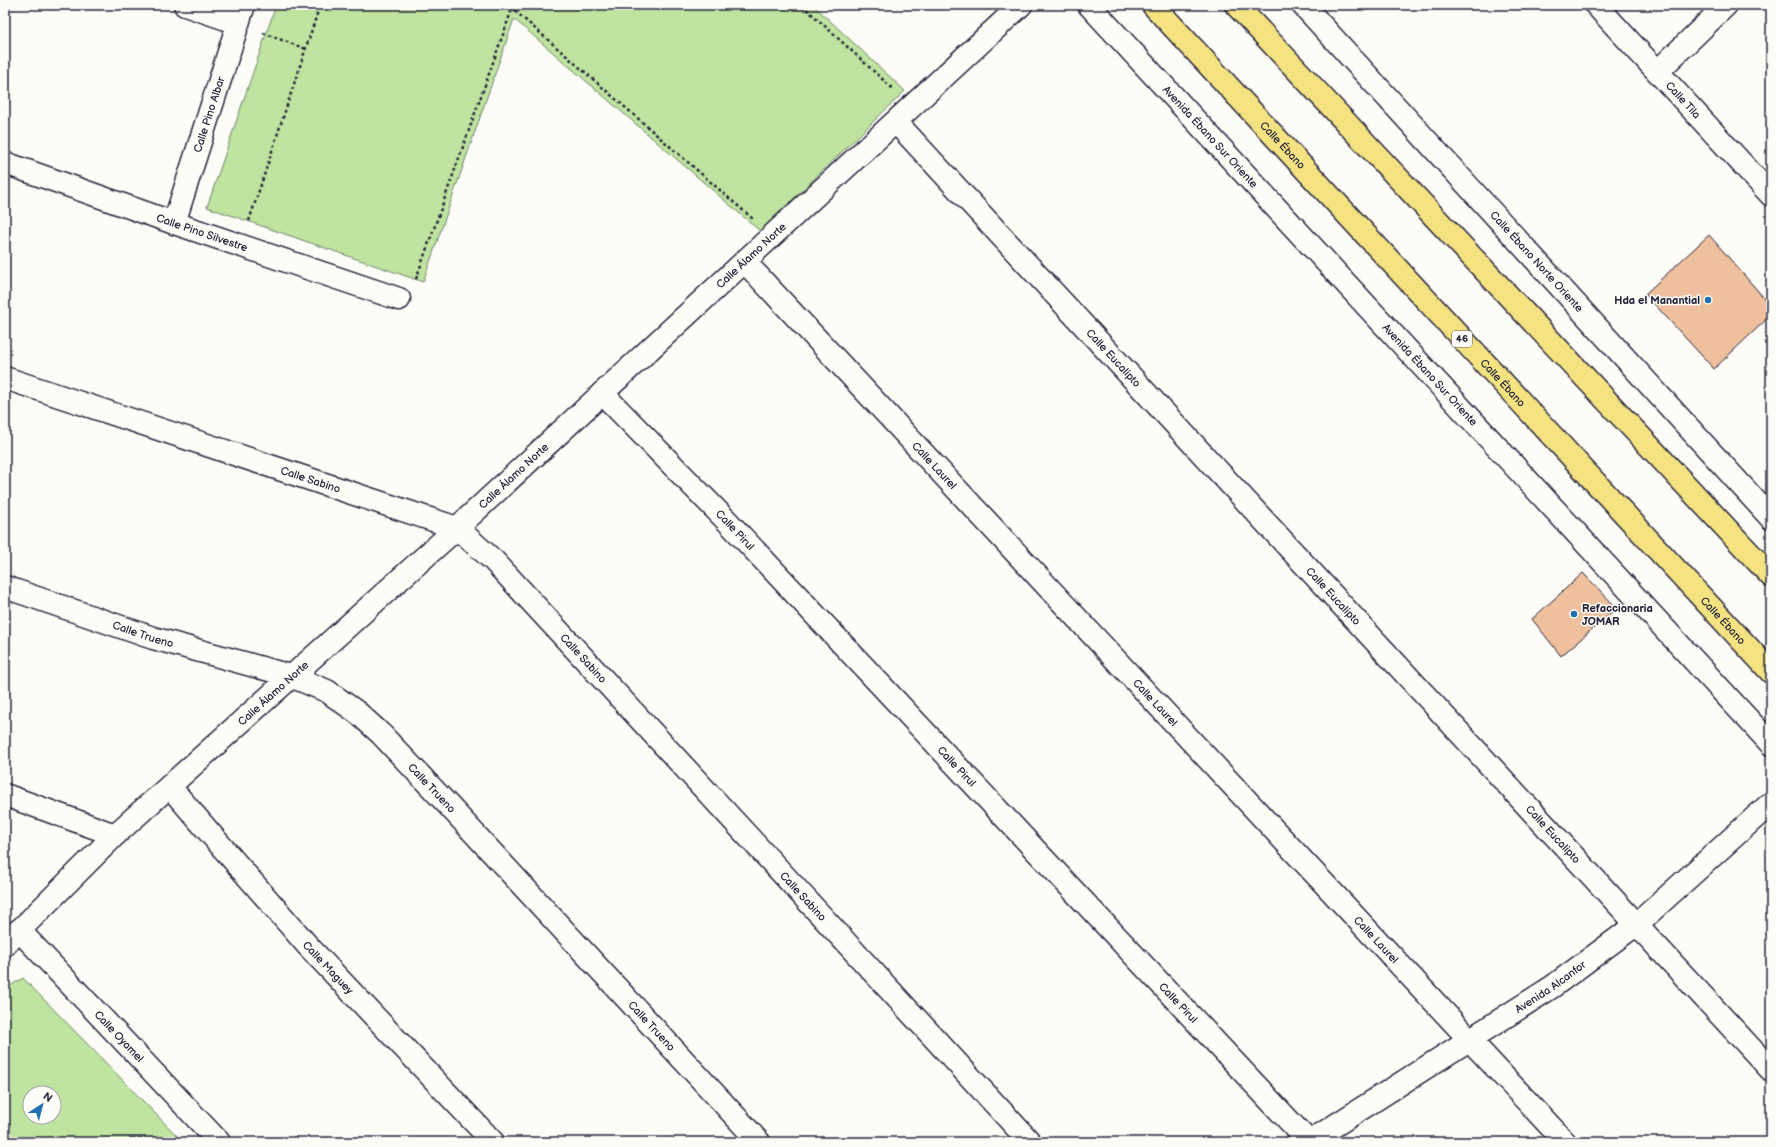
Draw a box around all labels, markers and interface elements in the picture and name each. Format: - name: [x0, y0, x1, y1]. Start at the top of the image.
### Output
- street label: Calle Pino Albar: [191, 74, 227, 154]
- street label: Calle Tila: [1663, 79, 1704, 121]
- street label: Avenida Ébano Sur Oriente: [1160, 83, 1261, 191]
- street label: Calle Ébano: [1258, 119, 1308, 172]
- street label: Calle Ébano Norte Oriente: [1488, 208, 1586, 315]
- street label: Calle Pino Silvestre: [155, 211, 250, 254]
- street label: Calle Álamo Norte: [713, 220, 789, 291]
- place label: Hda el Manantial: [1614, 294, 1700, 307]
- marker: Hda el Manantial: [1703, 295, 1713, 305]
- street label: Avenida Ébano Sur Oriente: [1380, 321, 1481, 429]
- street label: Calle Eucalipto: [1084, 326, 1144, 390]
- road number: 46: [1452, 331, 1472, 347]
- street label: Calle Ébano: [1478, 356, 1528, 409]
- street label: Calle Laurel: [909, 439, 960, 492]
- street label: Calle Álamo Norte: [476, 440, 551, 511]
- street label: Calle Sabino: [279, 463, 342, 495]
- street label: Calle Pirul: [713, 507, 757, 553]
- street label: Calle Eucalipto: [1304, 564, 1363, 628]
- street label: Calle Ébano: [1698, 594, 1749, 647]
- place label: Refaccionaria JOMAR: [1582, 602, 1653, 628]
- marker: Refaccionaria JOMAR: [1569, 609, 1579, 619]
- street label: Calle Trueno: [111, 618, 175, 650]
- street label: Calle Sabino: [558, 631, 610, 685]
- street label: Calle Álamo Norte: [235, 658, 311, 728]
- street label: Calle Laurel: [1130, 676, 1180, 729]
- street label: Calle Pirul: [935, 743, 979, 789]
- street label: Calle Trueno: [405, 760, 458, 815]
- street label: Calle Eucalipto: [1523, 802, 1583, 866]
- street label: Calle Sabino: [777, 869, 829, 924]
- street label: Calle Laurel: [1351, 913, 1401, 966]
- street label: Calle Maguey: [300, 938, 356, 997]
- street label: Avenida Alcanfor: [1512, 957, 1589, 1016]
- street label: Calle Pirul: [1156, 980, 1200, 1025]
- street label: Calle Trueno: [626, 998, 678, 1054]
- street label: Calle Oyamel: [92, 1008, 147, 1065]
- north arrow: [22, 1085, 62, 1125]
- text: N: [40, 1090, 55, 1105]

